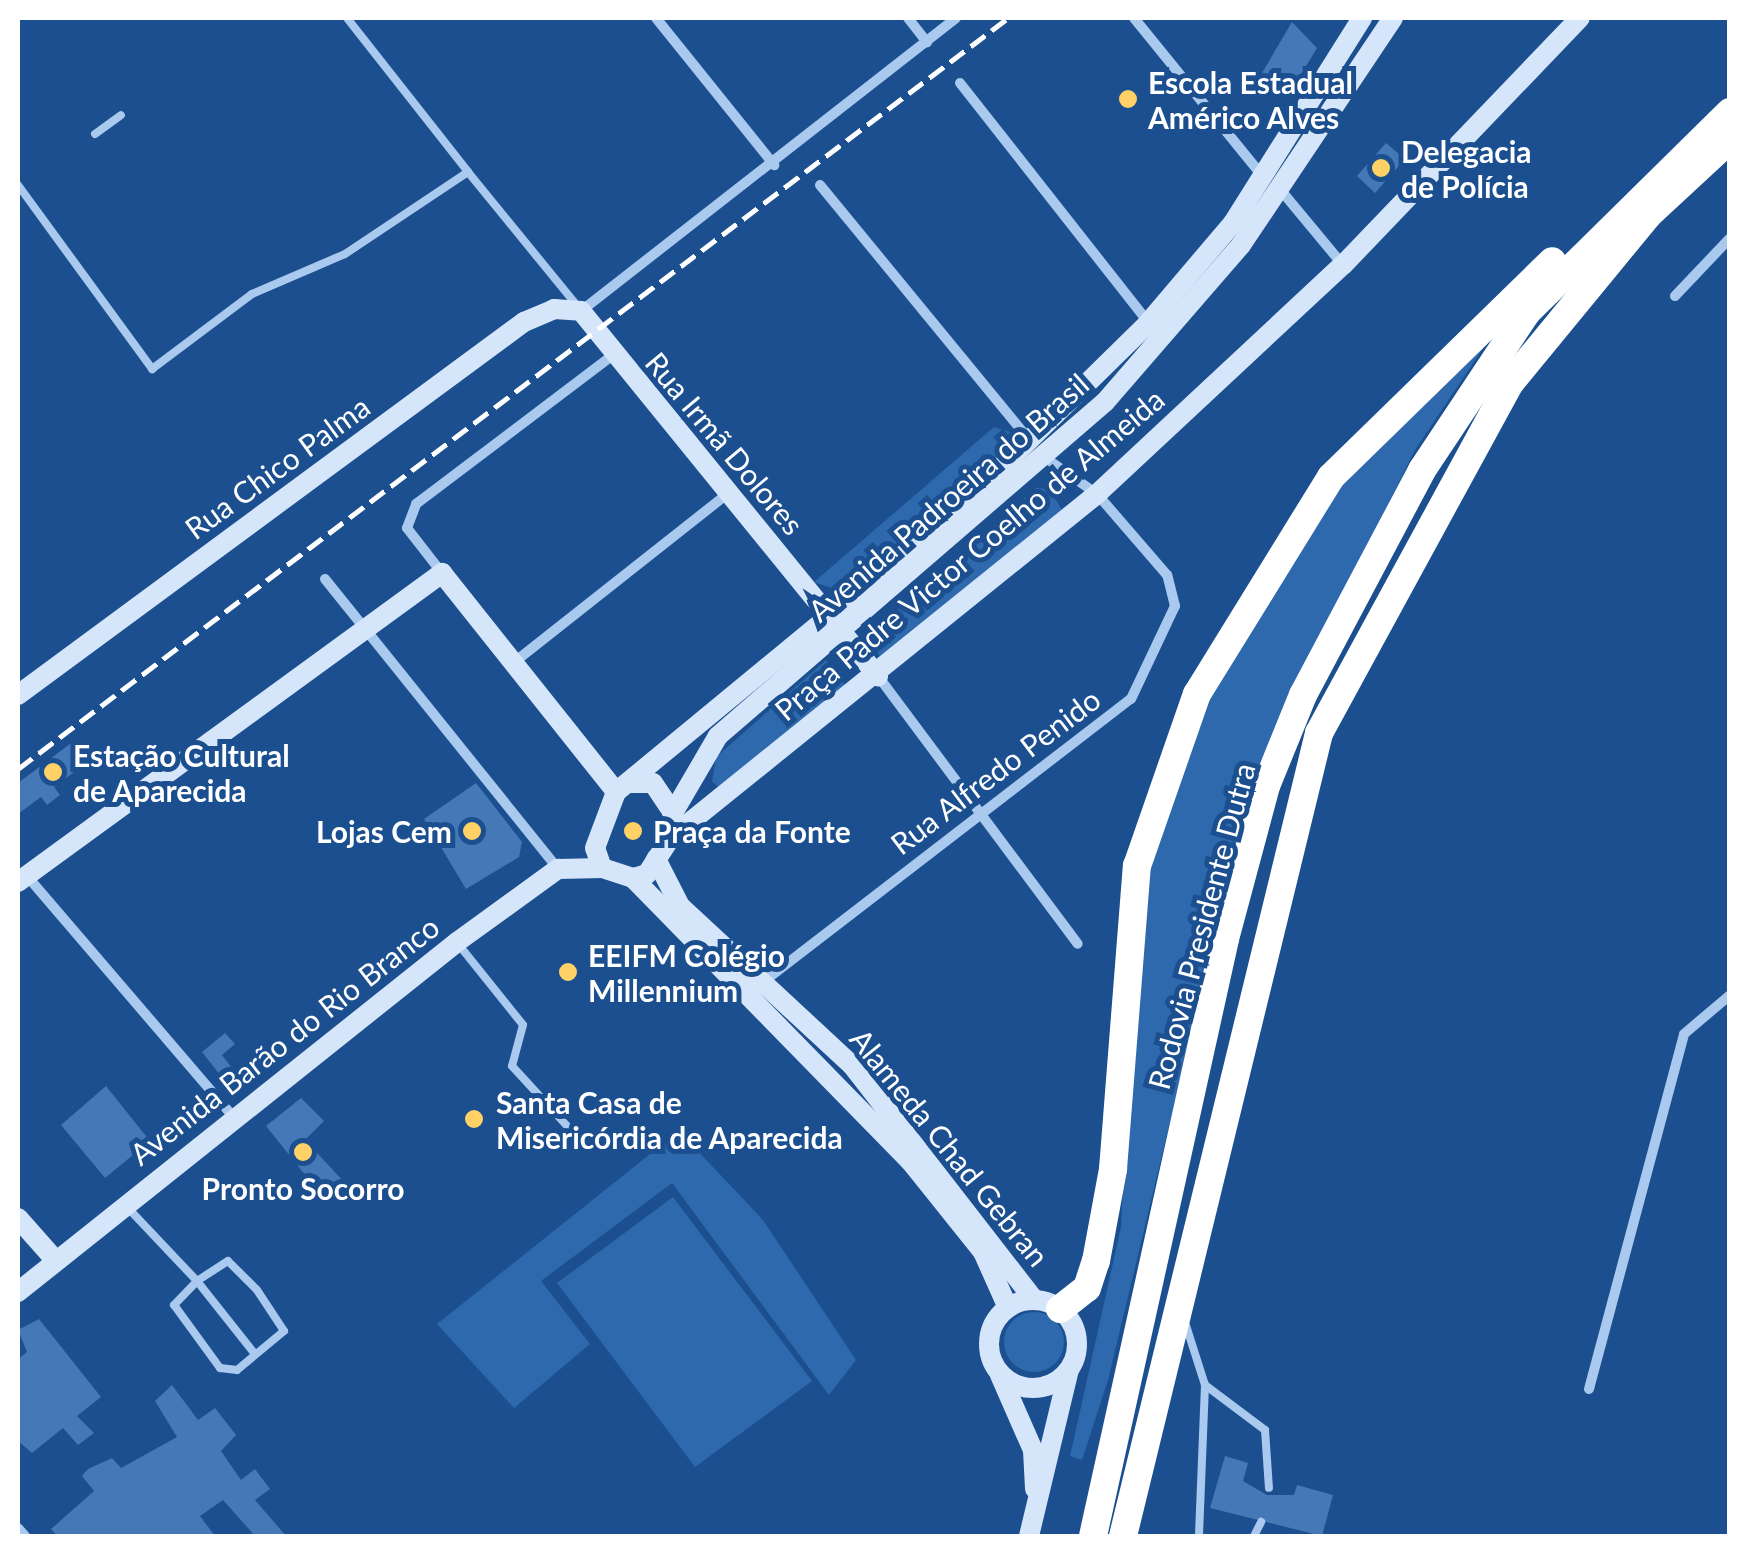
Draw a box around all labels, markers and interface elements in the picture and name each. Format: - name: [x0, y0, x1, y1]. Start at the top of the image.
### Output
- place label: Escola Estadual Américo Alves: [1148, 64, 1353, 134]
- marker: Escola Estadual Américo Alves: [1117, 88, 1139, 110]
- place label: Delegacia de Polícia: [1401, 133, 1531, 204]
- marker: Delegacia de Polícia: [1370, 157, 1392, 179]
- street label: Rua Irmã Dolores: [638, 345, 812, 541]
- street label: Avenida Padroeira do Brasil: [800, 365, 1096, 629]
- street label: Praça Padre Victor Coelho de Almeida: [766, 380, 1172, 728]
- street label: Rua Chico Palma: [178, 388, 376, 546]
- street label: Rua Alfredo Penido: [883, 680, 1107, 862]
- place label: Estação Cultural de Aparecida: [73, 737, 290, 808]
- street label: Rodovia Presidente Dutra: [1140, 759, 1262, 1093]
- marker: Estação Cultural de Aparecida: [42, 761, 64, 783]
- place label: Lojas Cem: [316, 813, 452, 849]
- place label: Praça da Fonte: [653, 813, 851, 849]
- marker: Lojas Cem: [461, 820, 483, 842]
- marker: Praça da Fonte: [622, 820, 644, 842]
- street label: Avenida Barão do Rio Branco: [122, 908, 446, 1172]
- place label: EEIFM Colégio Millennium: [588, 937, 785, 1008]
- marker: EEIFM Colégio Millennium: [557, 961, 579, 983]
- street label: Alameda Chad Gebran: [843, 1021, 1057, 1273]
- place label: Santa Casa de Misericórdia de Aparecida: [496, 1084, 844, 1154]
- marker: Santa Casa de Misericórdia de Aparecida: [461, 1106, 487, 1132]
- marker: Pronto Socorro: [290, 1139, 316, 1165]
- place label: Pronto Socorro: [202, 1170, 404, 1206]

